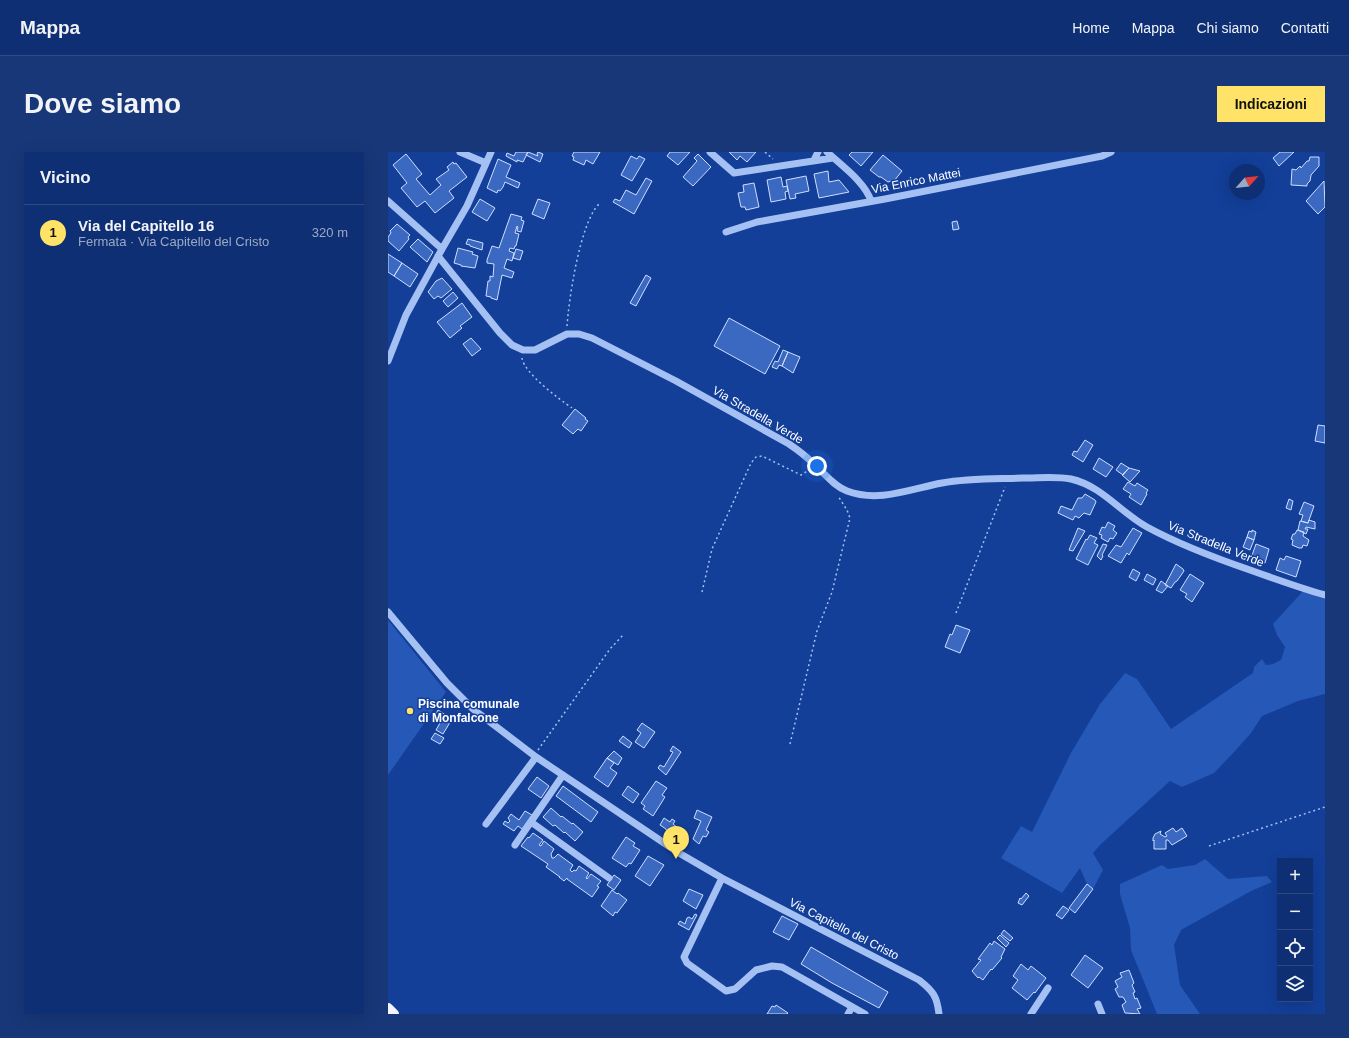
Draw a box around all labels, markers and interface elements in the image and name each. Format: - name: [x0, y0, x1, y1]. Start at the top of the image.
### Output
- text: Mappa: [20, 17, 80, 38]
- text: Home: [1072, 20, 1110, 36]
- text: Mappa: [1132, 20, 1175, 36]
- text: Chi siamo: [1197, 20, 1259, 36]
- text: Contatti: [1281, 20, 1329, 36]
- button: Indicazioni: [1217, 86, 1325, 122]
- text: Dove siamo: [24, 88, 181, 119]
- north arrow: [1229, 164, 1265, 200]
- street label: Via Enrico Mattei: [870, 165, 962, 197]
- text: Vicino: [40, 168, 91, 187]
- text: Via del Capitello 16: [78, 217, 214, 234]
- text: 1: [49, 225, 57, 240]
- text: 320 m: [312, 225, 348, 240]
- text: Fermata · Via Capitello del Cristo: [78, 234, 269, 249]
- street label: Via Stradella Verde: [710, 383, 806, 447]
- your location: [807, 456, 827, 476]
- street label: Via Stradella Verde: [1166, 518, 1266, 570]
- place label: Piscina comunale di Monfalcone: [418, 697, 520, 725]
- marker: Piscina comunale di Monfalcone: [405, 706, 415, 716]
- pin: 1: [663, 826, 689, 859]
- map controls: [1277, 858, 1313, 1002]
- button: +: [1277, 858, 1313, 894]
- button: −: [1277, 894, 1313, 930]
- street label: Via Capitello del Cristo: [787, 895, 901, 963]
- button: locate: [1277, 930, 1313, 966]
- button: layers: [1277, 966, 1313, 1002]

